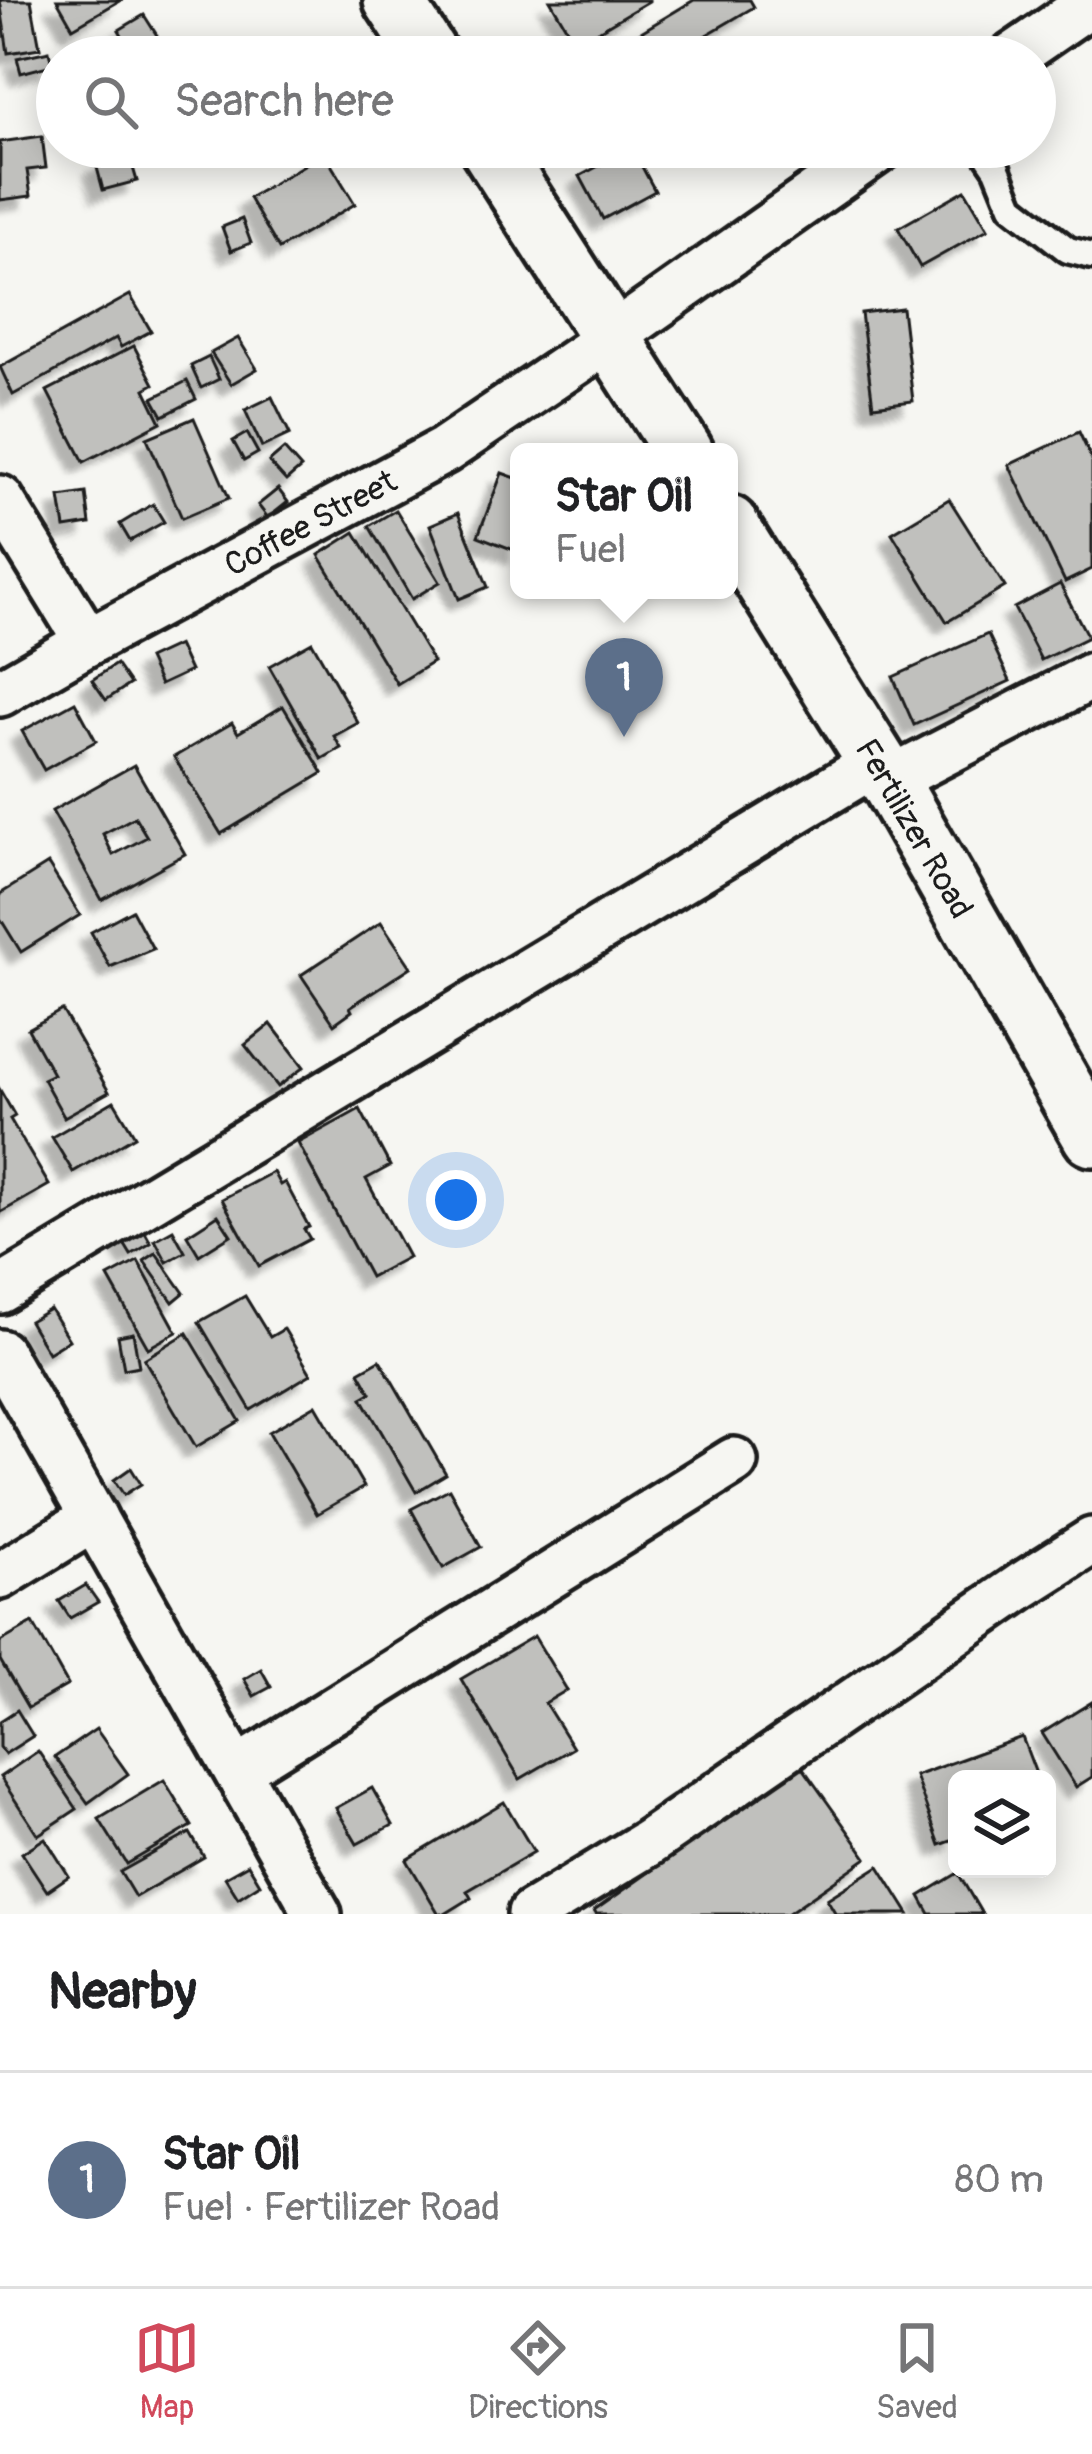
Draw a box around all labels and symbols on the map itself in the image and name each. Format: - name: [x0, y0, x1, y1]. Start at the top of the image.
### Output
- street label: Coffee Street: [218, 461, 404, 586]
- pin: 1: [585, 638, 663, 737]
- street label: Fertilizer Road: [846, 732, 982, 926]
- your location: [426, 1170, 486, 1230]

